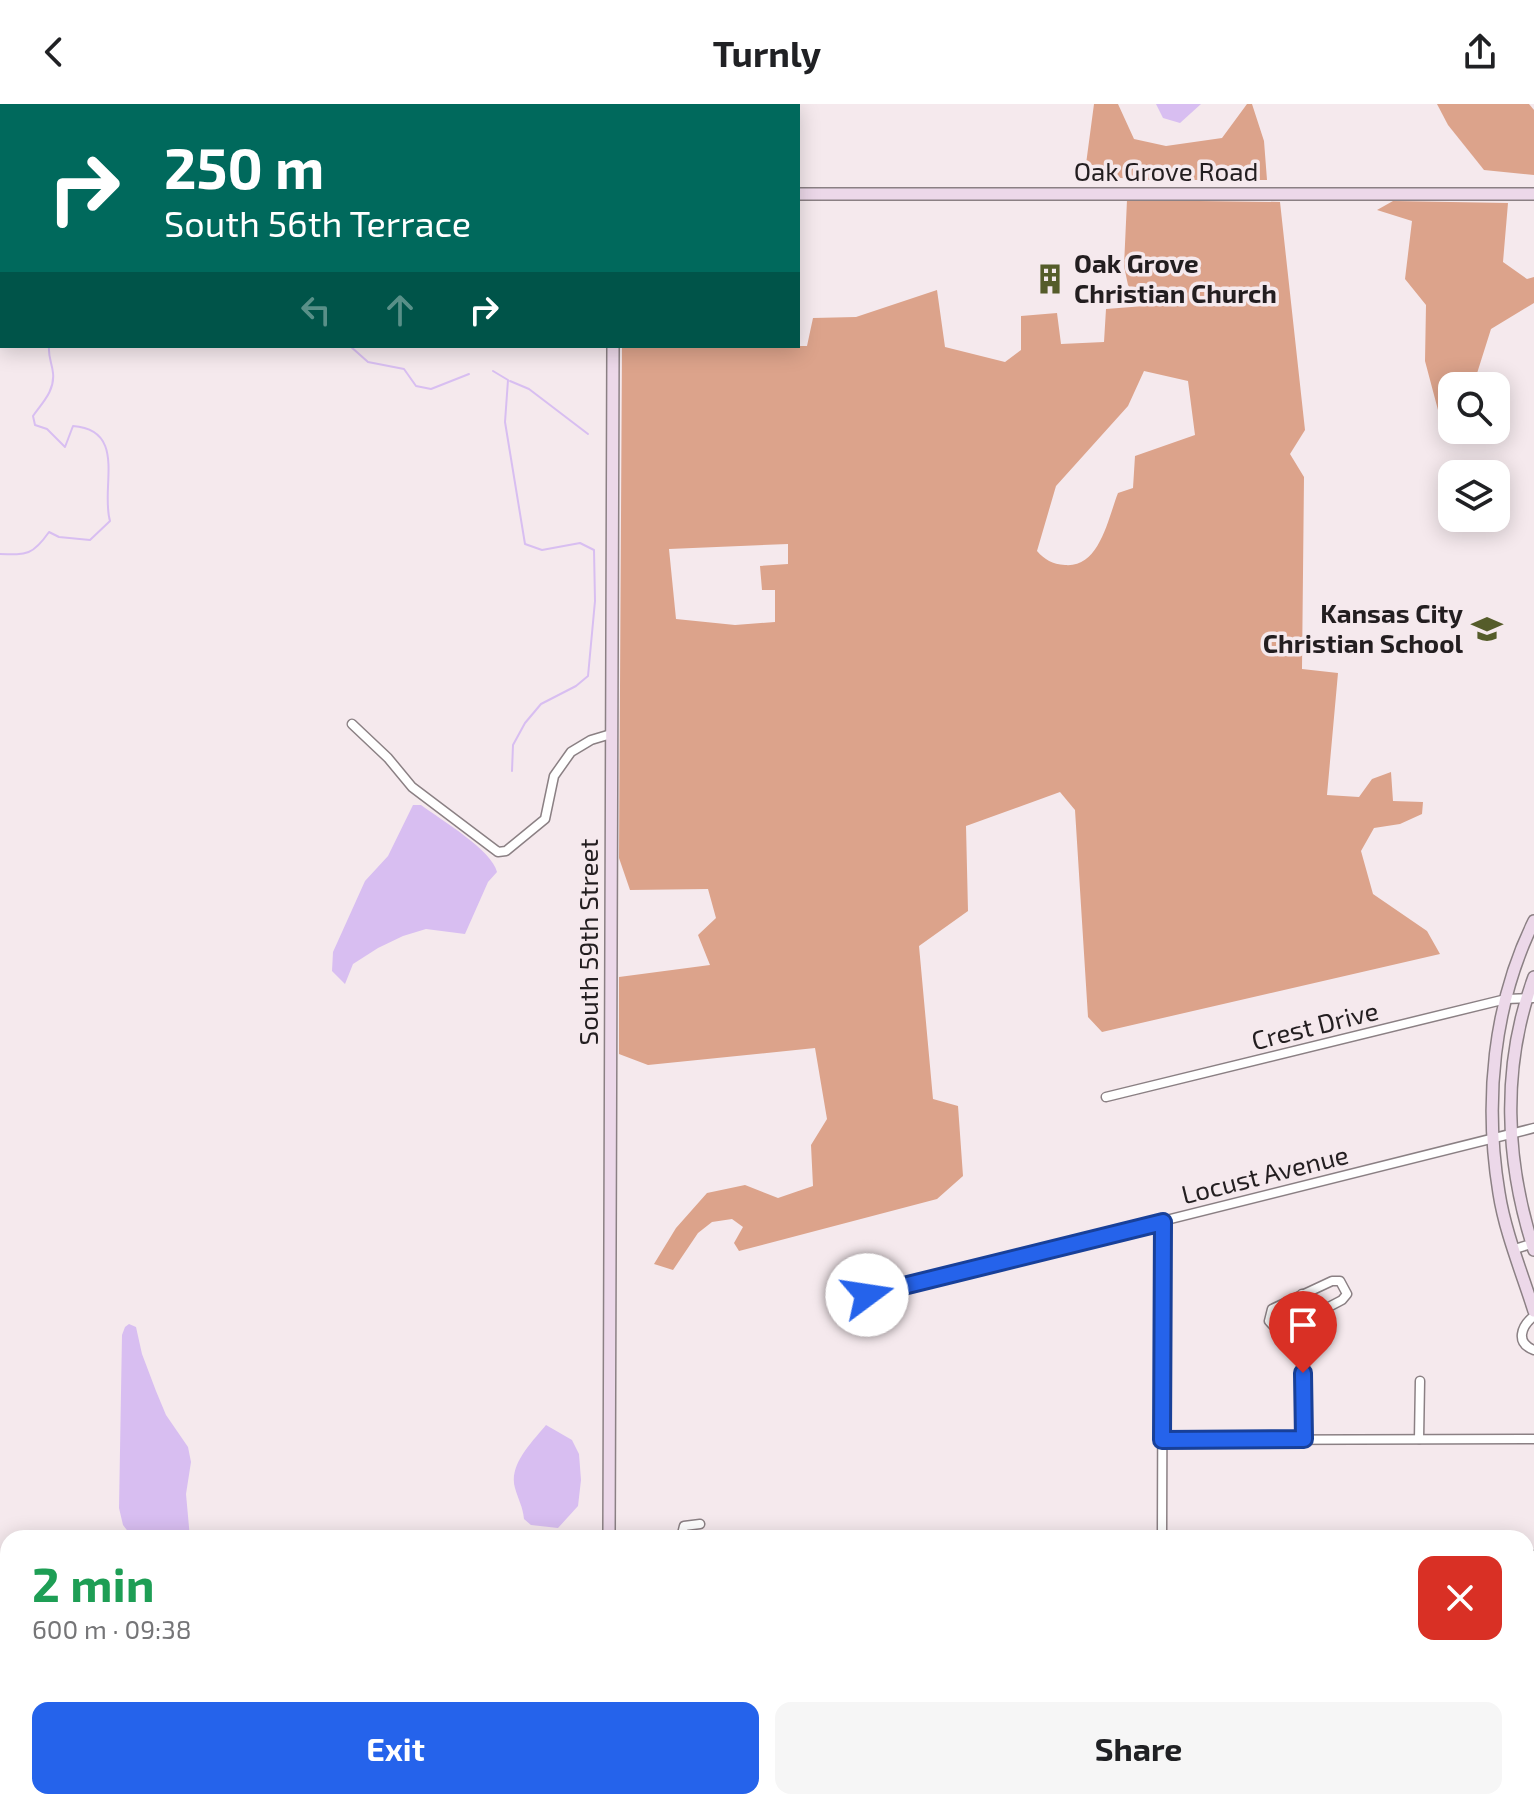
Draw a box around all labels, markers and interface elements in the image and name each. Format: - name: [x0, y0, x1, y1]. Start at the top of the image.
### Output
- icon: back: [32, 30, 76, 74]
- icon: share: [1458, 30, 1502, 74]
- text: Turnly: [713, 31, 821, 74]
- text: 250 m: [164, 133, 324, 200]
- icon: right: [32, 136, 136, 240]
- street label: Oak Grove Road: [1074, 155, 1258, 186]
- text: South 56th Terrace: [164, 201, 471, 244]
- place label: Oak Grove Christian Church: [1074, 247, 1277, 308]
- building icon: Oak Grove Christian Church: [1033, 262, 1067, 296]
- icon: left: [294, 288, 338, 332]
- icon: ahead: [378, 288, 422, 332]
- icon: right: [462, 288, 506, 332]
- map controls: [1438, 372, 1510, 532]
- button: search: [1438, 372, 1510, 444]
- button: layers: [1438, 460, 1510, 532]
- place label: Kansas City Christian School: [1263, 597, 1463, 658]
- school or university icon: Kansas City Christian School: [1470, 612, 1504, 646]
- street label: South 59th Street: [572, 838, 603, 1045]
- street label: Crest Drive: [1248, 994, 1381, 1055]
- street label: Locust Avenue: [1178, 1138, 1351, 1209]
- position arrow: [825, 1253, 909, 1337]
- pin: [1269, 1291, 1337, 1373]
- icon: arrive: [1281, 1303, 1325, 1347]
- text: 2 min: [32, 1554, 155, 1612]
- button: close: [1418, 1556, 1502, 1640]
- text: 600 m · 09:38: [32, 1613, 191, 1644]
- button: Exit: [32, 1702, 759, 1794]
- button: Share: [775, 1702, 1502, 1794]

